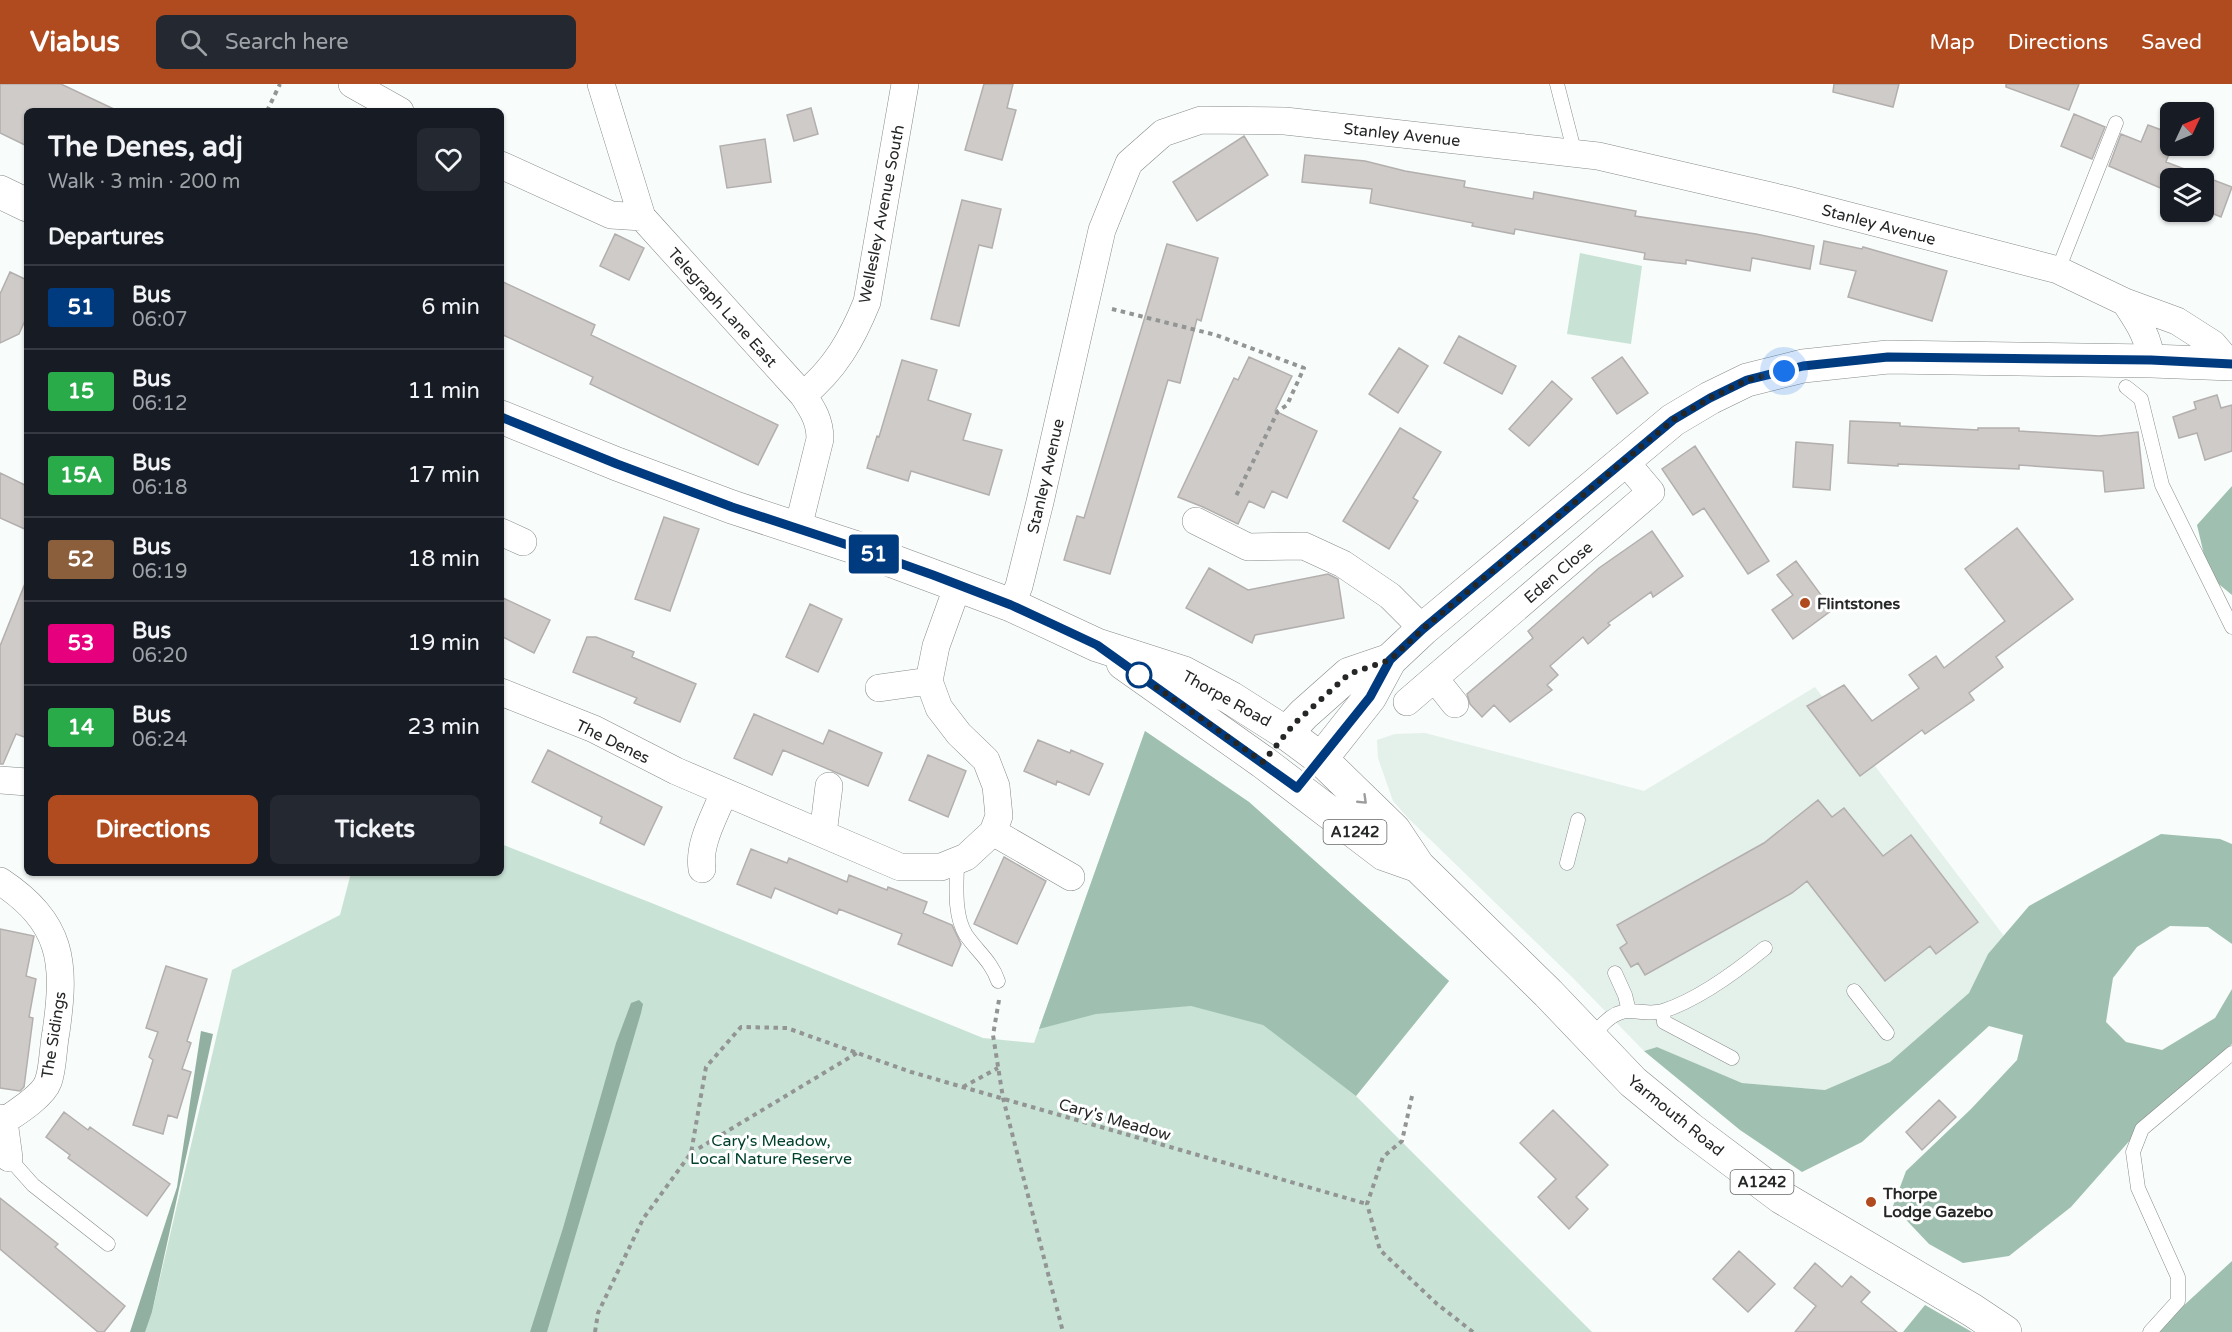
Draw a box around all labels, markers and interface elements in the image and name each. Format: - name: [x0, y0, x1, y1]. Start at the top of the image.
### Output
- search box: [156, 15, 576, 69]
- text: Viabus: [30, 25, 120, 59]
- icon: search: [177, 26, 210, 59]
- text: Search here: [225, 29, 349, 55]
- text: Map: [1929, 30, 1975, 55]
- text: Directions: [2008, 30, 2108, 55]
- text: Saved: [2141, 30, 2202, 55]
- north arrow: [2160, 102, 2214, 156]
- map controls: [2160, 102, 2214, 222]
- street label: Stanley Avenue: [1342, 119, 1461, 151]
- street label: Wellesley Avenue South: [855, 123, 909, 305]
- button: heart: [417, 128, 480, 191]
- text: The Denes, adj: [48, 130, 243, 164]
- button: layers: [2160, 168, 2214, 222]
- text: Walk · 3 min · 200 m: [48, 170, 240, 194]
- street label: Stanley Avenue: [1819, 200, 1938, 250]
- text: Departures: [48, 224, 164, 250]
- street label: Telegraph Lane East: [663, 244, 781, 372]
- text: Bus: [132, 282, 171, 308]
- text: 6 min: [421, 294, 480, 320]
- text: 51: [68, 295, 94, 320]
- text: 06:07: [132, 308, 187, 332]
- your location: [1769, 356, 1799, 386]
- text: Bus: [132, 366, 171, 392]
- text: 11 min: [408, 378, 480, 404]
- text: 15: [68, 379, 94, 404]
- text: 06:12: [132, 392, 187, 416]
- street label: Stanley Avenue: [1023, 417, 1069, 536]
- text: Bus: [132, 450, 171, 476]
- text: 17 min: [408, 462, 480, 488]
- text: 15A: [60, 463, 102, 488]
- text: 06:18: [132, 476, 188, 500]
- text: Bus: [132, 534, 171, 560]
- line badge: 51: [847, 534, 901, 574]
- street label: Eden Close: [1520, 537, 1597, 608]
- text: 51: [861, 542, 887, 567]
- text: 18 min: [408, 546, 480, 572]
- text: 52: [68, 547, 94, 572]
- text: 06:19: [132, 560, 187, 584]
- place label: Flintstones: [1817, 594, 1900, 614]
- marker: Flintstones: [1798, 596, 1812, 610]
- text: Bus: [132, 618, 171, 644]
- text: 19 min: [408, 630, 480, 656]
- text: 53: [68, 631, 94, 656]
- text: 06:20: [132, 644, 187, 668]
- unlabelled marker: [1126, 662, 1152, 688]
- street label: Thorpe Road: [1178, 666, 1275, 732]
- text: Bus: [132, 702, 171, 728]
- text: 23 min: [408, 714, 480, 740]
- text: 14: [68, 715, 94, 740]
- street label: The Denes: [572, 715, 653, 768]
- text: 06:24: [132, 728, 187, 752]
- one-way arrow: [1357, 793, 1367, 804]
- button: Directions: [48, 795, 258, 864]
- button: Tickets: [270, 795, 480, 864]
- road number: A1242: [1324, 820, 1386, 844]
- street label: The Sidings: [37, 990, 71, 1080]
- street label: Yarmouth Road: [1623, 1071, 1728, 1161]
- street label: Cary's Meadow: [1056, 1094, 1173, 1146]
- park label: Cary's Meadow, Local Nature Reserve: [690, 1131, 852, 1169]
- road number: A1242: [1730, 1170, 1794, 1194]
- place label: Thorpe Lodge Gazebo: [1882, 1184, 1994, 1222]
- marker: Thorpe Lodge Gazebo: [1864, 1195, 1878, 1209]

